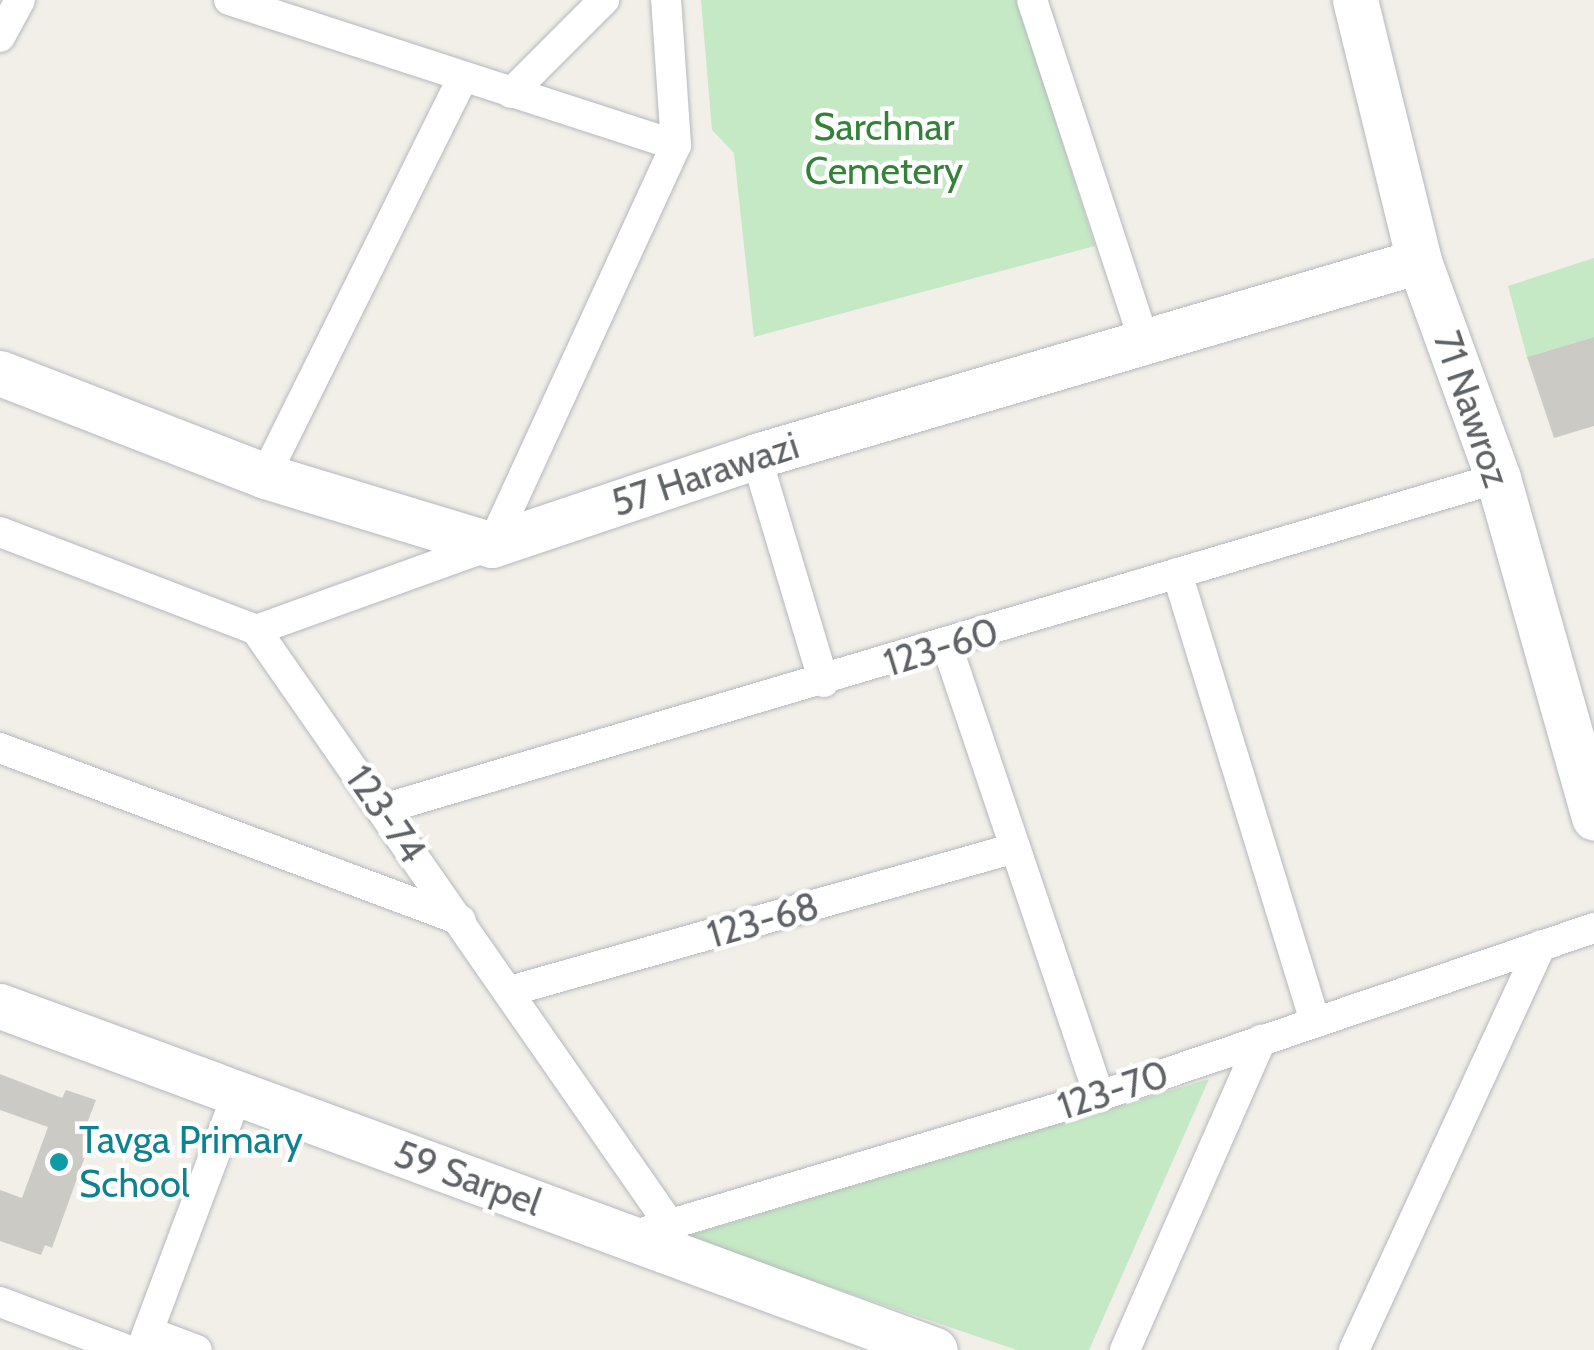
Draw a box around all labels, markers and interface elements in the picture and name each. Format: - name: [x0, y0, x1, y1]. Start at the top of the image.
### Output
- park label: Sarchnar Cemetery: [805, 104, 963, 193]
- street label: 71 Nawroz: [1424, 325, 1520, 493]
- street label: 57 Harawazi: [606, 422, 804, 526]
- street label: 123-60: [878, 608, 1004, 686]
- street label: 123-74: [336, 757, 436, 871]
- street label: 123-68: [702, 882, 824, 958]
- street label: 123-70: [1052, 1051, 1174, 1129]
- place label: Tavga Primary School: [79, 1117, 303, 1206]
- street label: 59 Sarpel: [388, 1130, 548, 1226]
- marker: Tavga Primary School: [48, 1151, 70, 1173]

